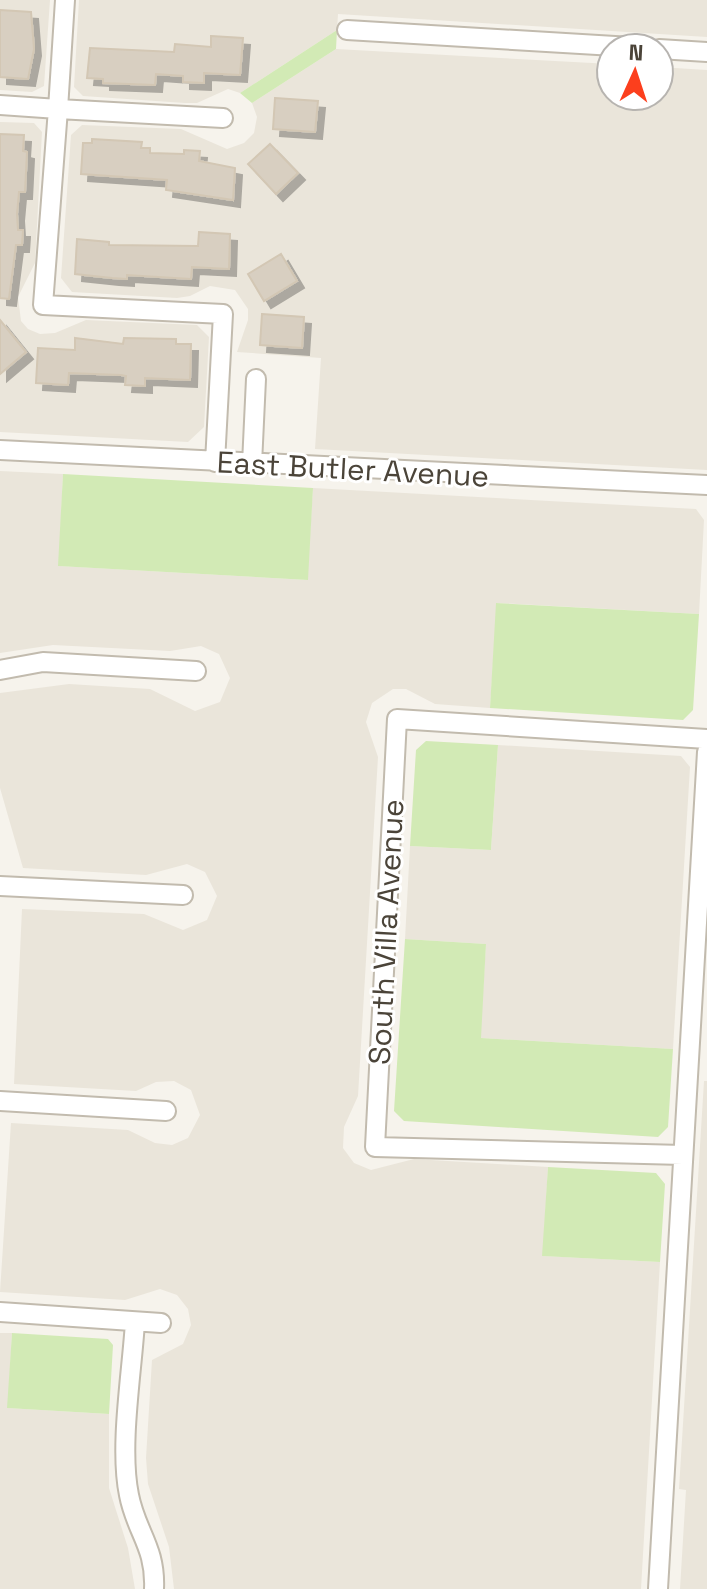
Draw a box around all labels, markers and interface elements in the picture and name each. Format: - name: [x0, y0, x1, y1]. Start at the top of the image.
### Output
- north arrow: [595, 32, 675, 112]
- text: N: [628, 38, 644, 66]
- street label: East Butler Avenue: [216, 442, 490, 496]
- street label: South Villa Avenue: [360, 798, 412, 1066]

